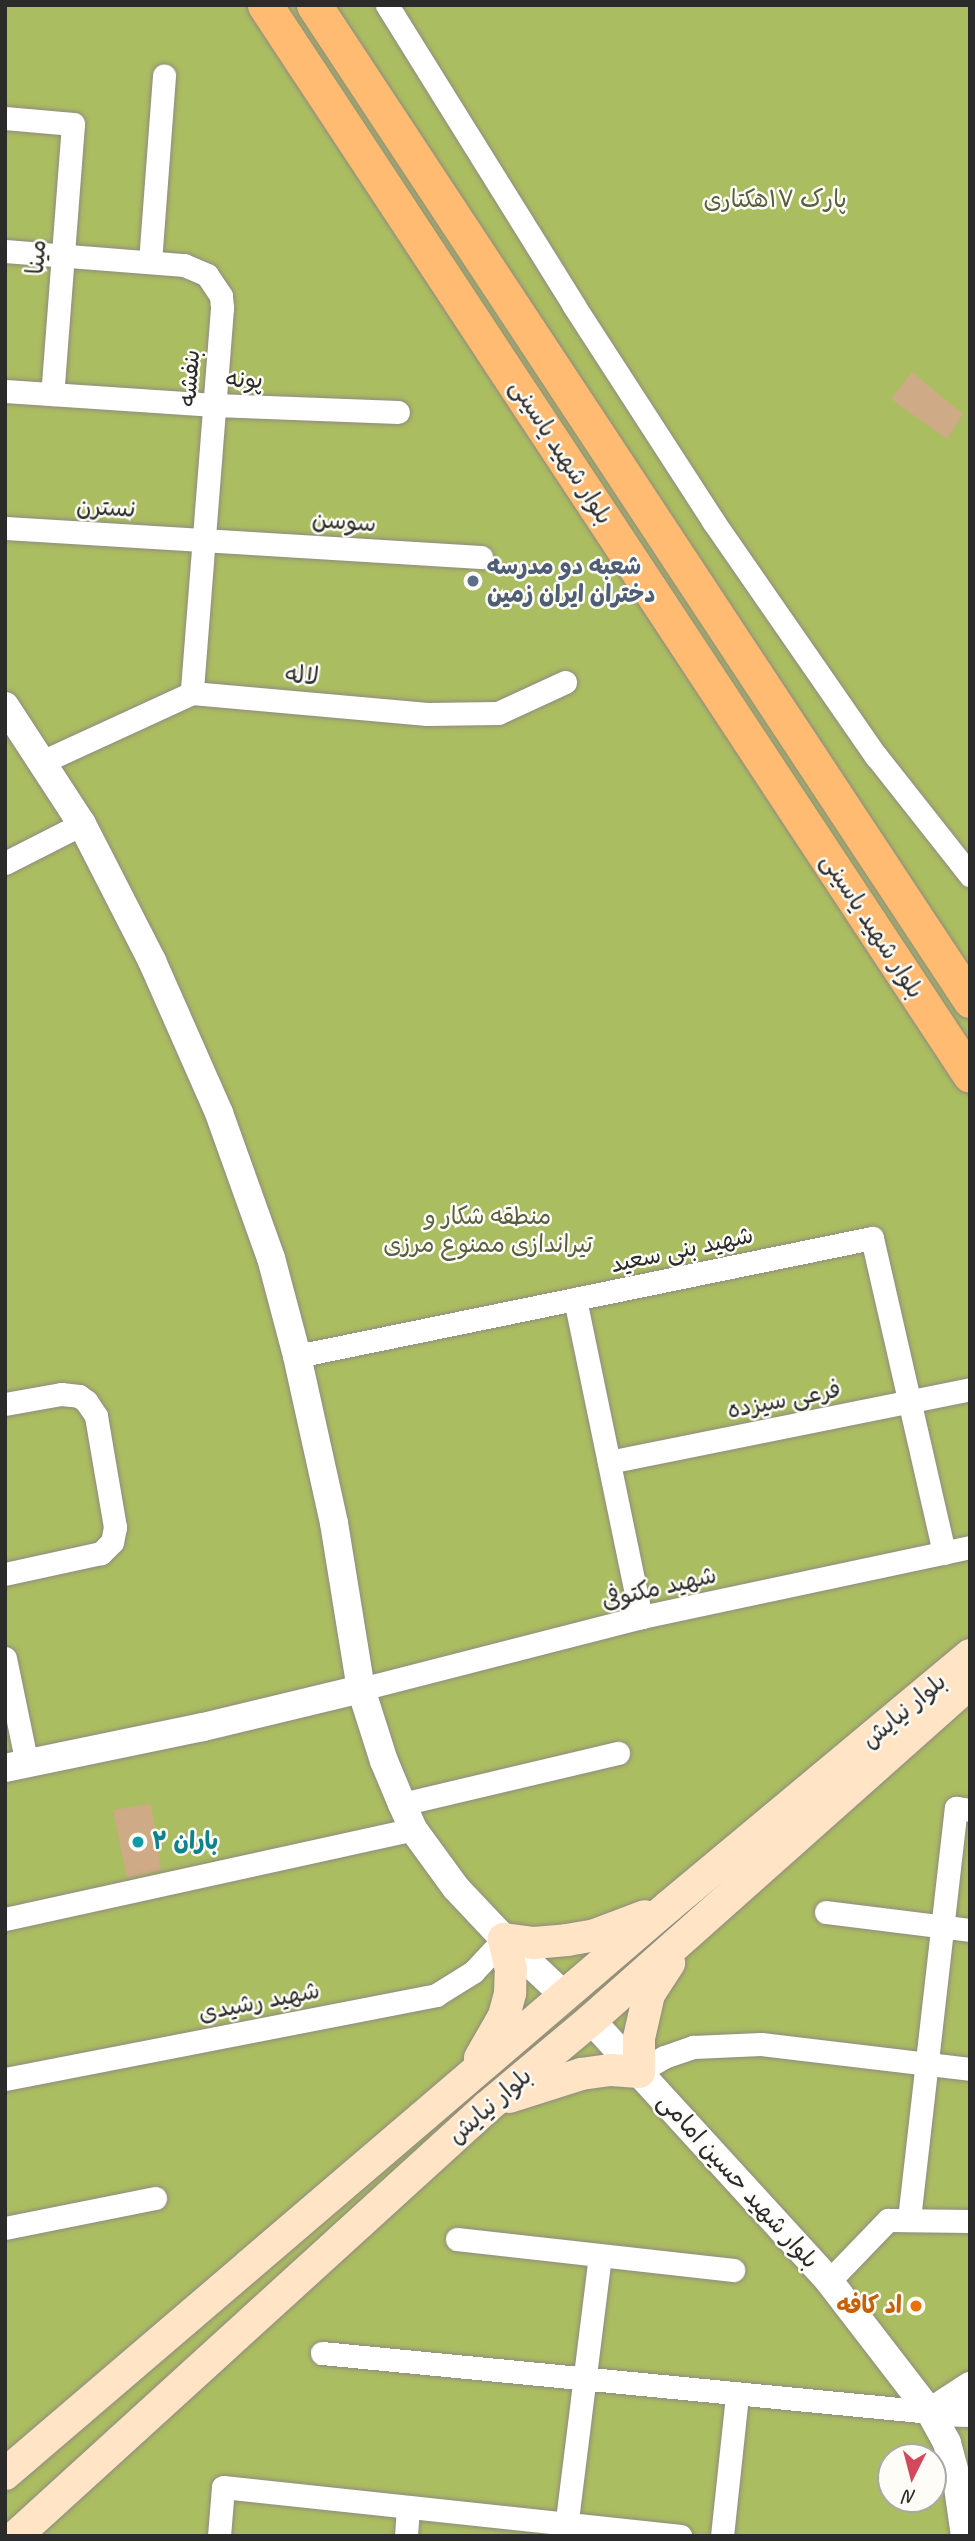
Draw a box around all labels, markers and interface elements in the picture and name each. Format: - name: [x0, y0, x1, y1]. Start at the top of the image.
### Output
- park label: پارک ۱۷هکتاری: [703, 186, 847, 214]
- street label: مینا: [21, 238, 53, 276]
- street label: بنفشه: [174, 348, 206, 408]
- street label: پونه: [224, 365, 264, 395]
- street label: بلوار شهید یاسینی: [503, 374, 619, 530]
- street label: نسترن: [75, 492, 137, 524]
- street label: سوسن: [311, 505, 377, 539]
- place label: شعبه دو مدرسه دختران ایران زمین: [487, 553, 655, 609]
- marker: شعبه دو مدرسه دختران ایران زمین: [465, 573, 481, 589]
- street label: لاله: [284, 660, 320, 692]
- street label: بلوار شهید یاسینی: [814, 848, 930, 1004]
- park label: منطقه شکار و تیراندازی ممنوع مرزی: [383, 1203, 593, 1259]
- street label: شهید بنی سعید: [608, 1221, 756, 1279]
- street label: فرعی سیزده: [725, 1375, 843, 1425]
- street label: شهید مکتوفی: [599, 1561, 719, 1615]
- street label: بلوار نیایش: [856, 1667, 952, 1755]
- place label: باران ۲: [152, 1828, 218, 1856]
- marker: باران ۲: [130, 1834, 146, 1850]
- street label: شهید رشیدی: [196, 1976, 322, 2028]
- street label: بلوار نیایش: [442, 2062, 538, 2150]
- street label: بلوار شهید حسین امامی: [652, 2087, 824, 2275]
- place label: اد کافه: [836, 2292, 902, 2320]
- marker: اد کافه: [908, 2298, 924, 2314]
- north arrow: [877, 2443, 947, 2513]
- text: N: [903, 2484, 917, 2509]

